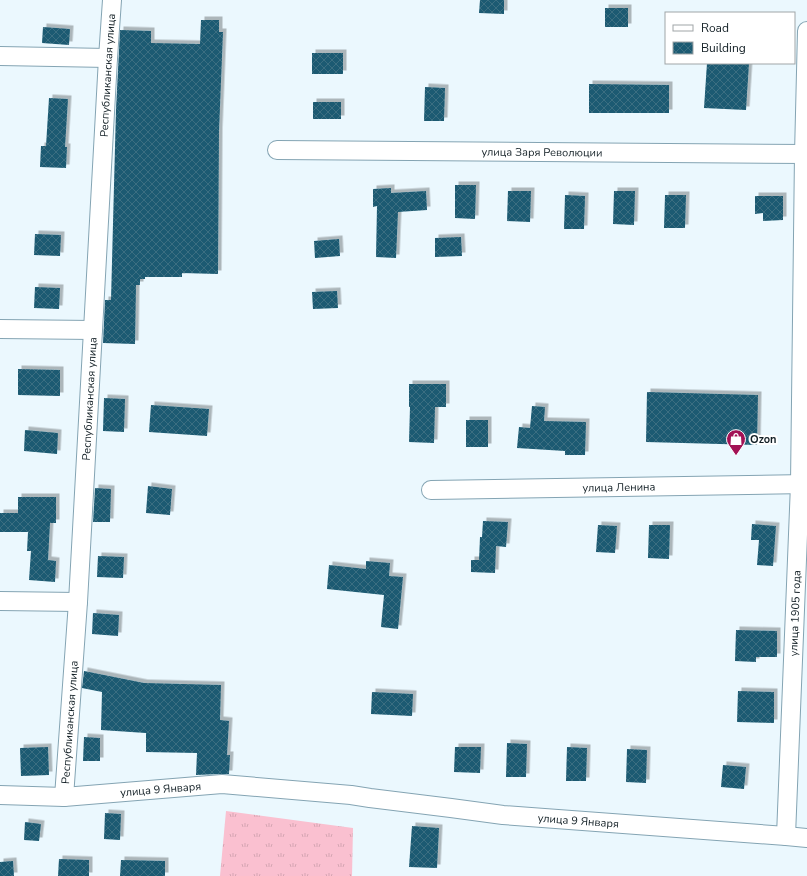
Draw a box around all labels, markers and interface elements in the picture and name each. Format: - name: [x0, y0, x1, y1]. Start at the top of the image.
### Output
- legend: [665, 12, 795, 64]
- street label: Республиканская улица: [96, 13, 119, 137]
- text: Road: [701, 20, 729, 36]
- text: Building: [701, 40, 746, 56]
- street label: улица Заря Революции: [481, 144, 603, 160]
- street label: Республиканская улица: [78, 337, 100, 461]
- shop icon: Ozon: [725, 428, 747, 456]
- place label: Ozon: [750, 432, 777, 447]
- street label: улица Ленина: [582, 479, 656, 495]
- street label: улица 1905 года: [786, 570, 804, 657]
- street label: Республиканская улица: [57, 660, 81, 784]
- street label: улица 9 Января: [120, 778, 202, 800]
- street label: улица 9 Января: [537, 810, 620, 831]

